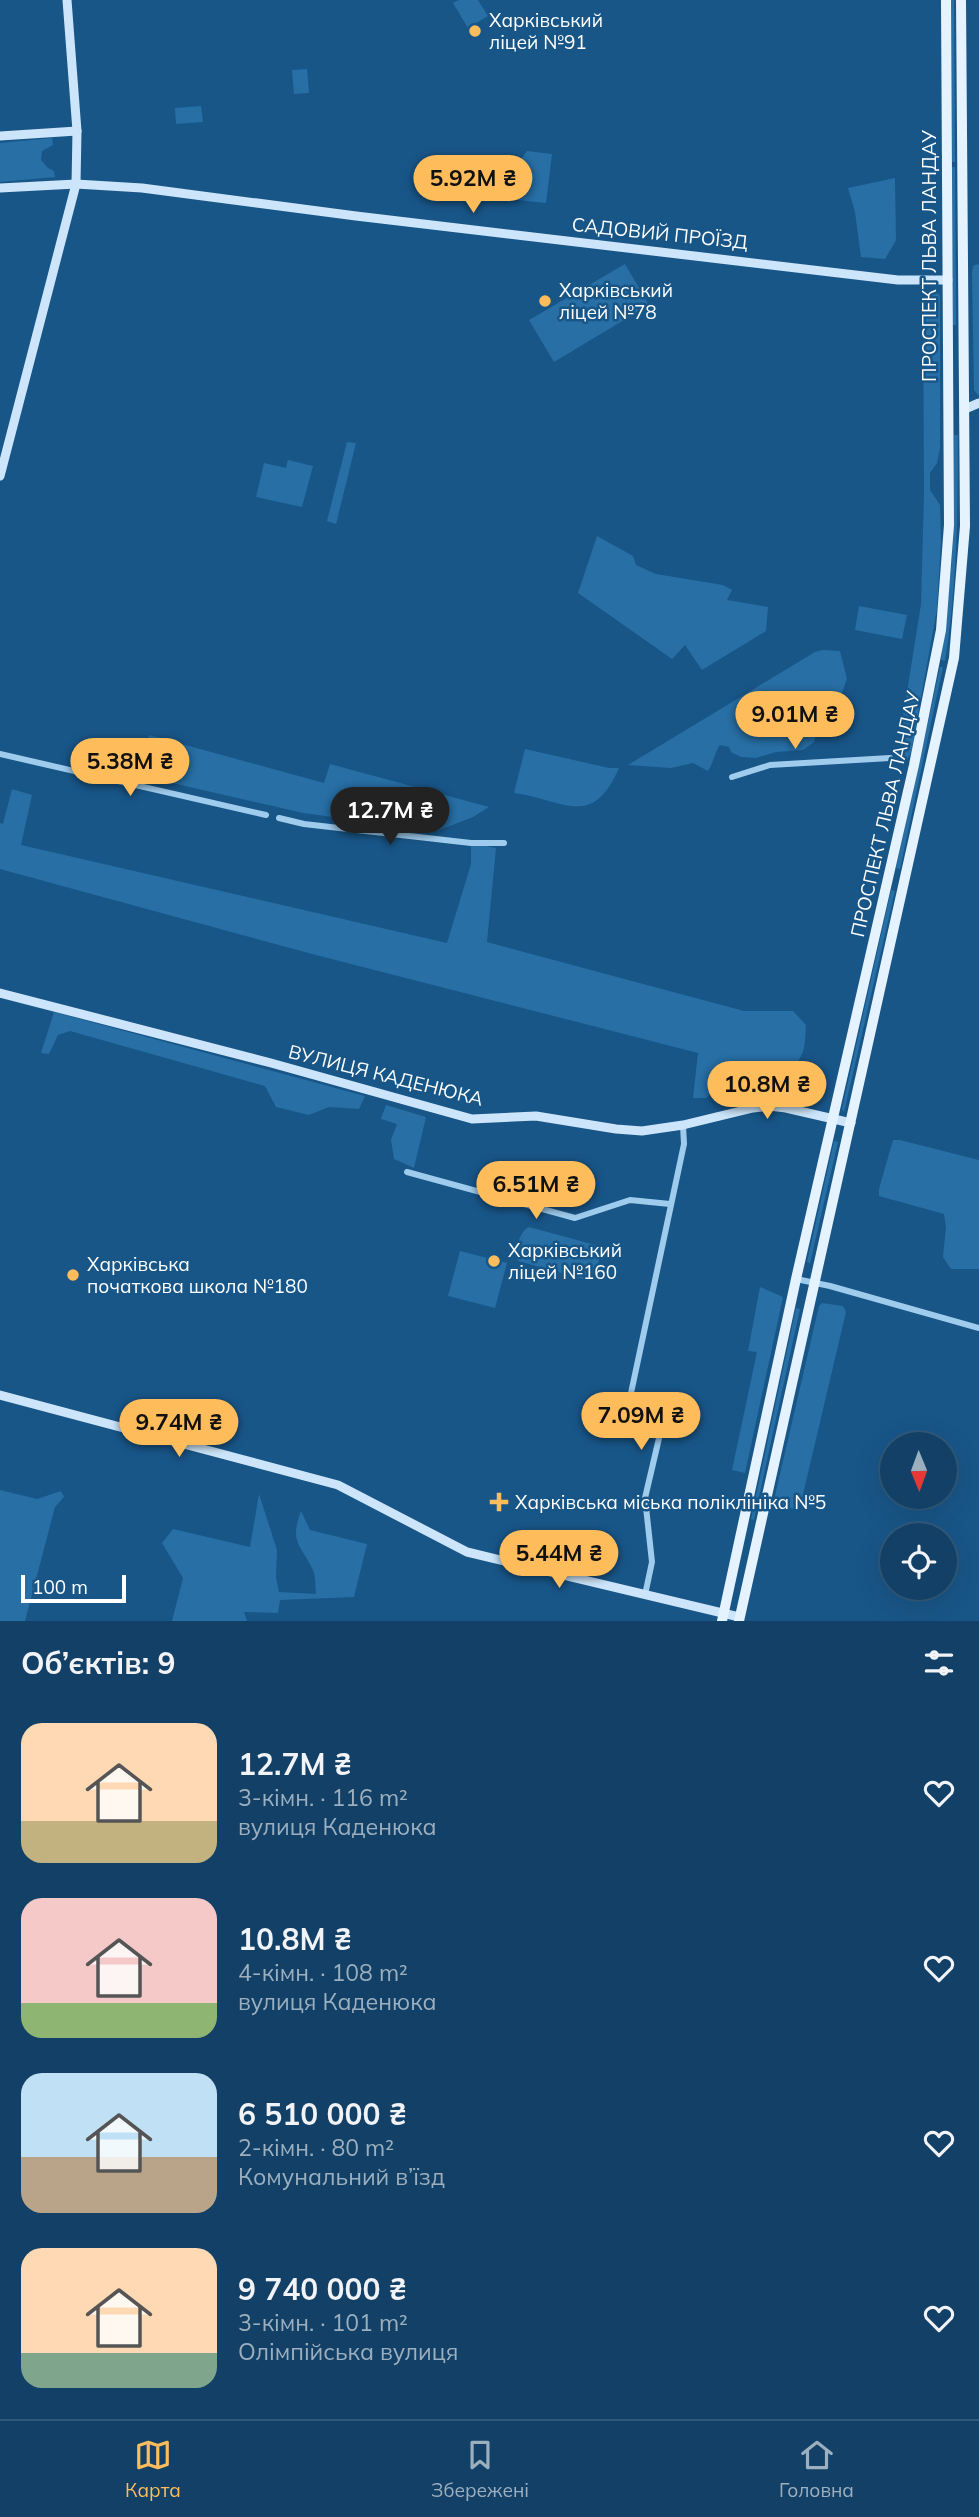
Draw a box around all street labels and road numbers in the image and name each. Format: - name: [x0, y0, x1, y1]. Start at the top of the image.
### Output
- street label: ПРОСПЕКТ ЛЬВА ЛАНДАУ: [917, 130, 941, 382]
- street label: САДОВИЙ ПРОЇЗД: [571, 212, 749, 254]
- street label: ПРОСПЕКТ ЛЬВА ЛАНДАУ: [845, 688, 925, 939]
- street label: ВУЛИЦЯ КАДЕНЮКА: [286, 1039, 486, 1111]

